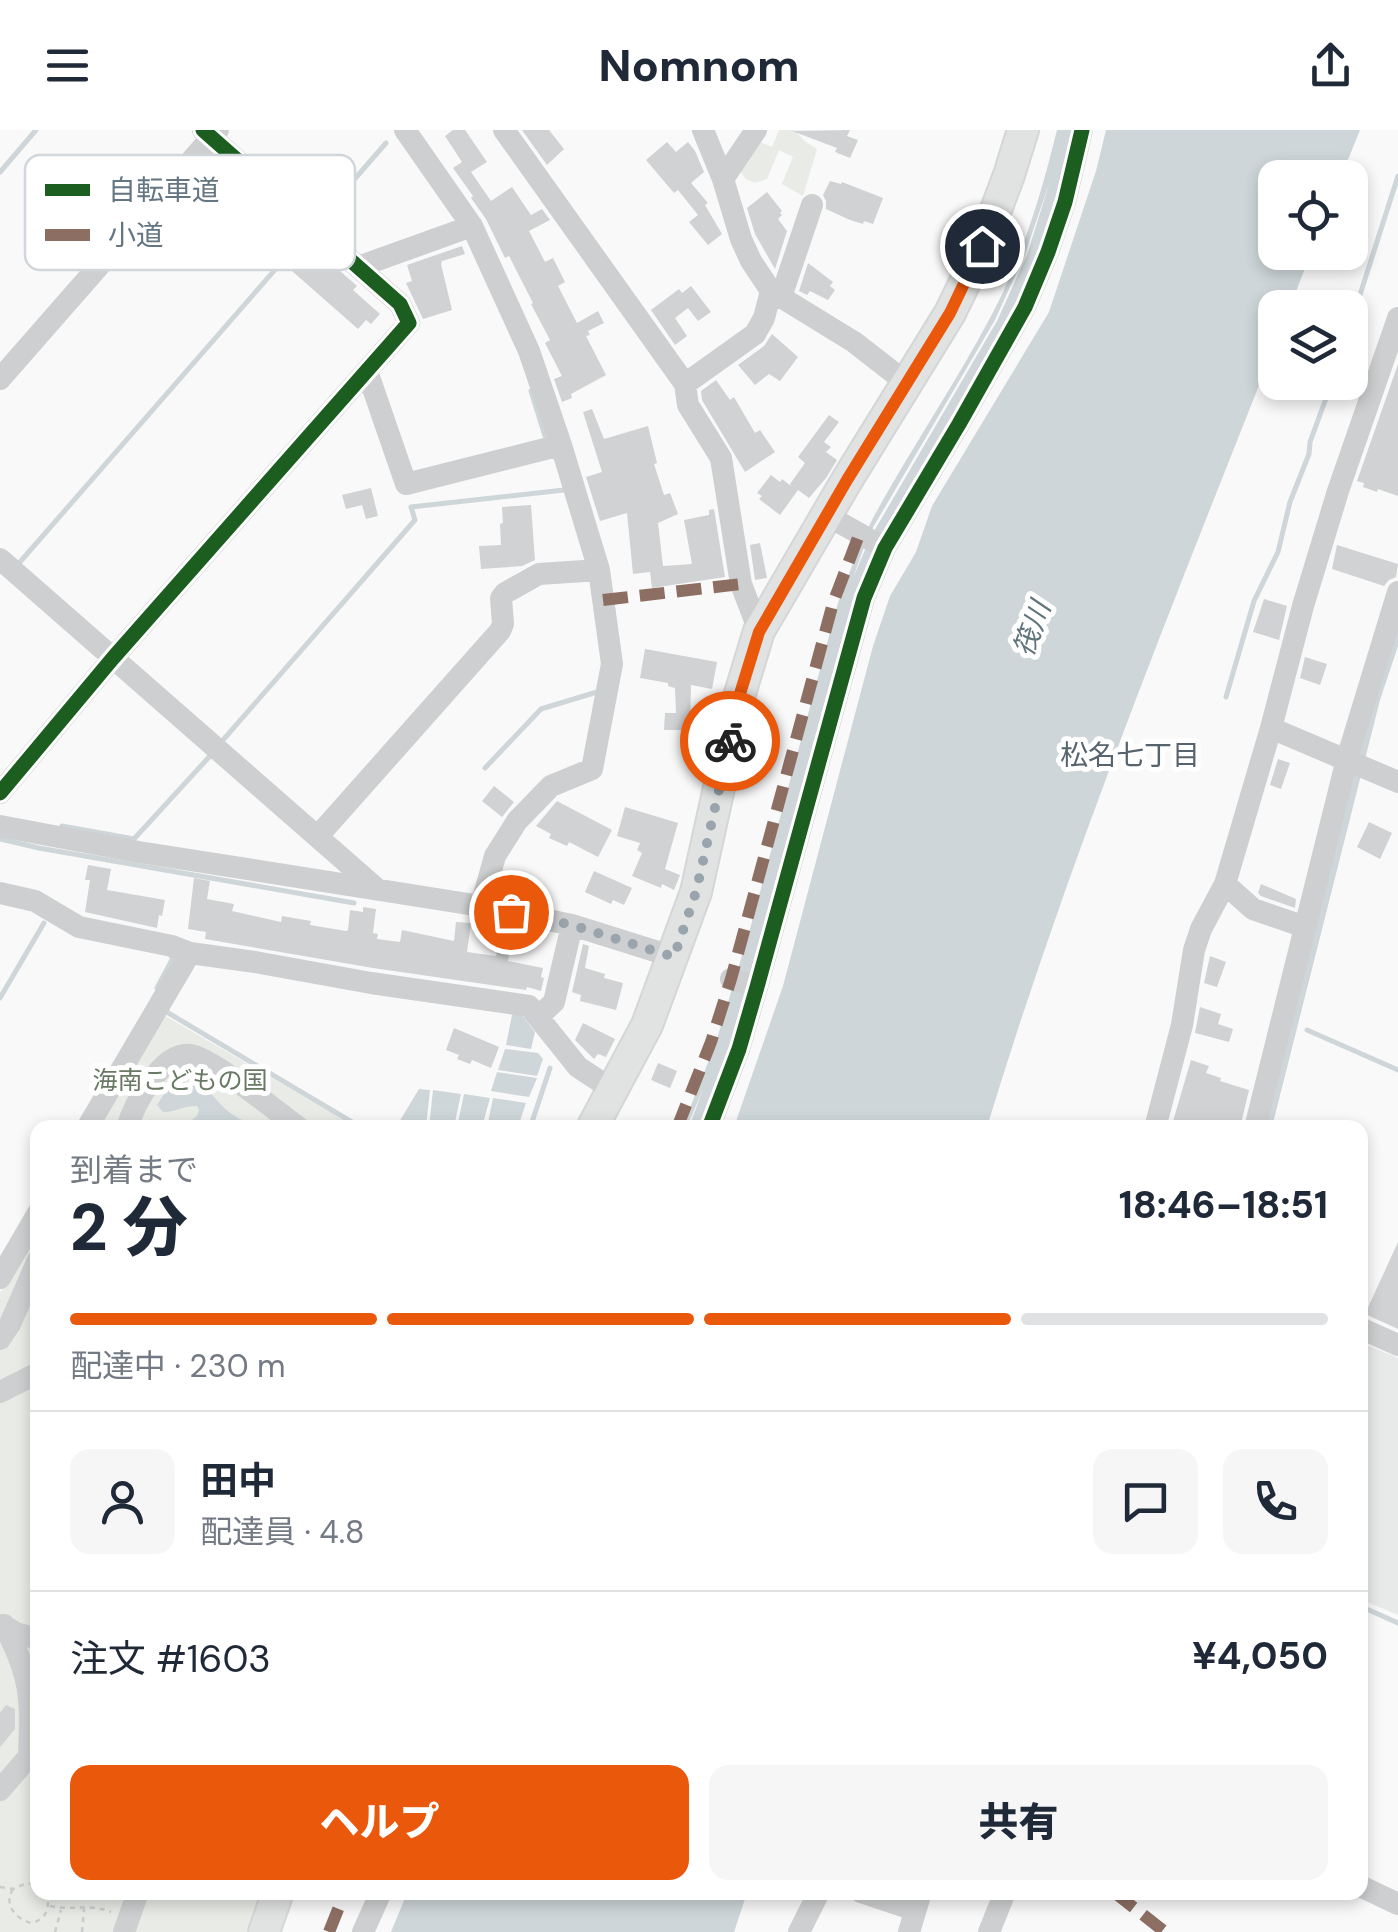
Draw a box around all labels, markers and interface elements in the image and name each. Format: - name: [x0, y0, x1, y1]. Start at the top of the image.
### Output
- text: Nomnom: [598, 36, 800, 95]
- icon: menu: [40, 38, 95, 93]
- icon: share: [1303, 38, 1358, 93]
- legend: [25, 155, 355, 270]
- map controls: [1258, 160, 1368, 400]
- button: locate: [1258, 160, 1368, 270]
- text: 自転車道: [108, 172, 220, 209]
- pin: [940, 204, 1025, 289]
- text: 小道: [108, 217, 164, 254]
- icon: home: [955, 219, 1010, 274]
- button: layers: [1258, 290, 1368, 400]
- water label: 筏川: [1005, 594, 1060, 662]
- courier: [680, 691, 780, 791]
- icon: bike: [703, 714, 758, 769]
- district label: 松名七丁目: [1060, 737, 1200, 774]
- pin: [469, 870, 554, 955]
- icon: bag: [484, 885, 539, 940]
- park label: 海南こどもの国: [92, 1064, 268, 1097]
- text: 到着まで: [70, 1149, 198, 1191]
- text: 18:46–18:51: [1119, 1180, 1328, 1230]
- text: 2 分: [70, 1186, 188, 1270]
- text: 配達中 · 230 m: [70, 1345, 286, 1387]
- button: person: [70, 1449, 175, 1554]
- button: chat: [1093, 1449, 1198, 1554]
- button: phone: [1223, 1449, 1328, 1554]
- text: 田中: [200, 1456, 276, 1506]
- text: 配達員 · 4.8: [200, 1511, 365, 1553]
- text: ¥4,050: [1192, 1631, 1328, 1681]
- text: 注文 #1603: [70, 1634, 271, 1684]
- button: ヘルプ: [70, 1765, 689, 1880]
- button: 共有: [709, 1765, 1328, 1880]

